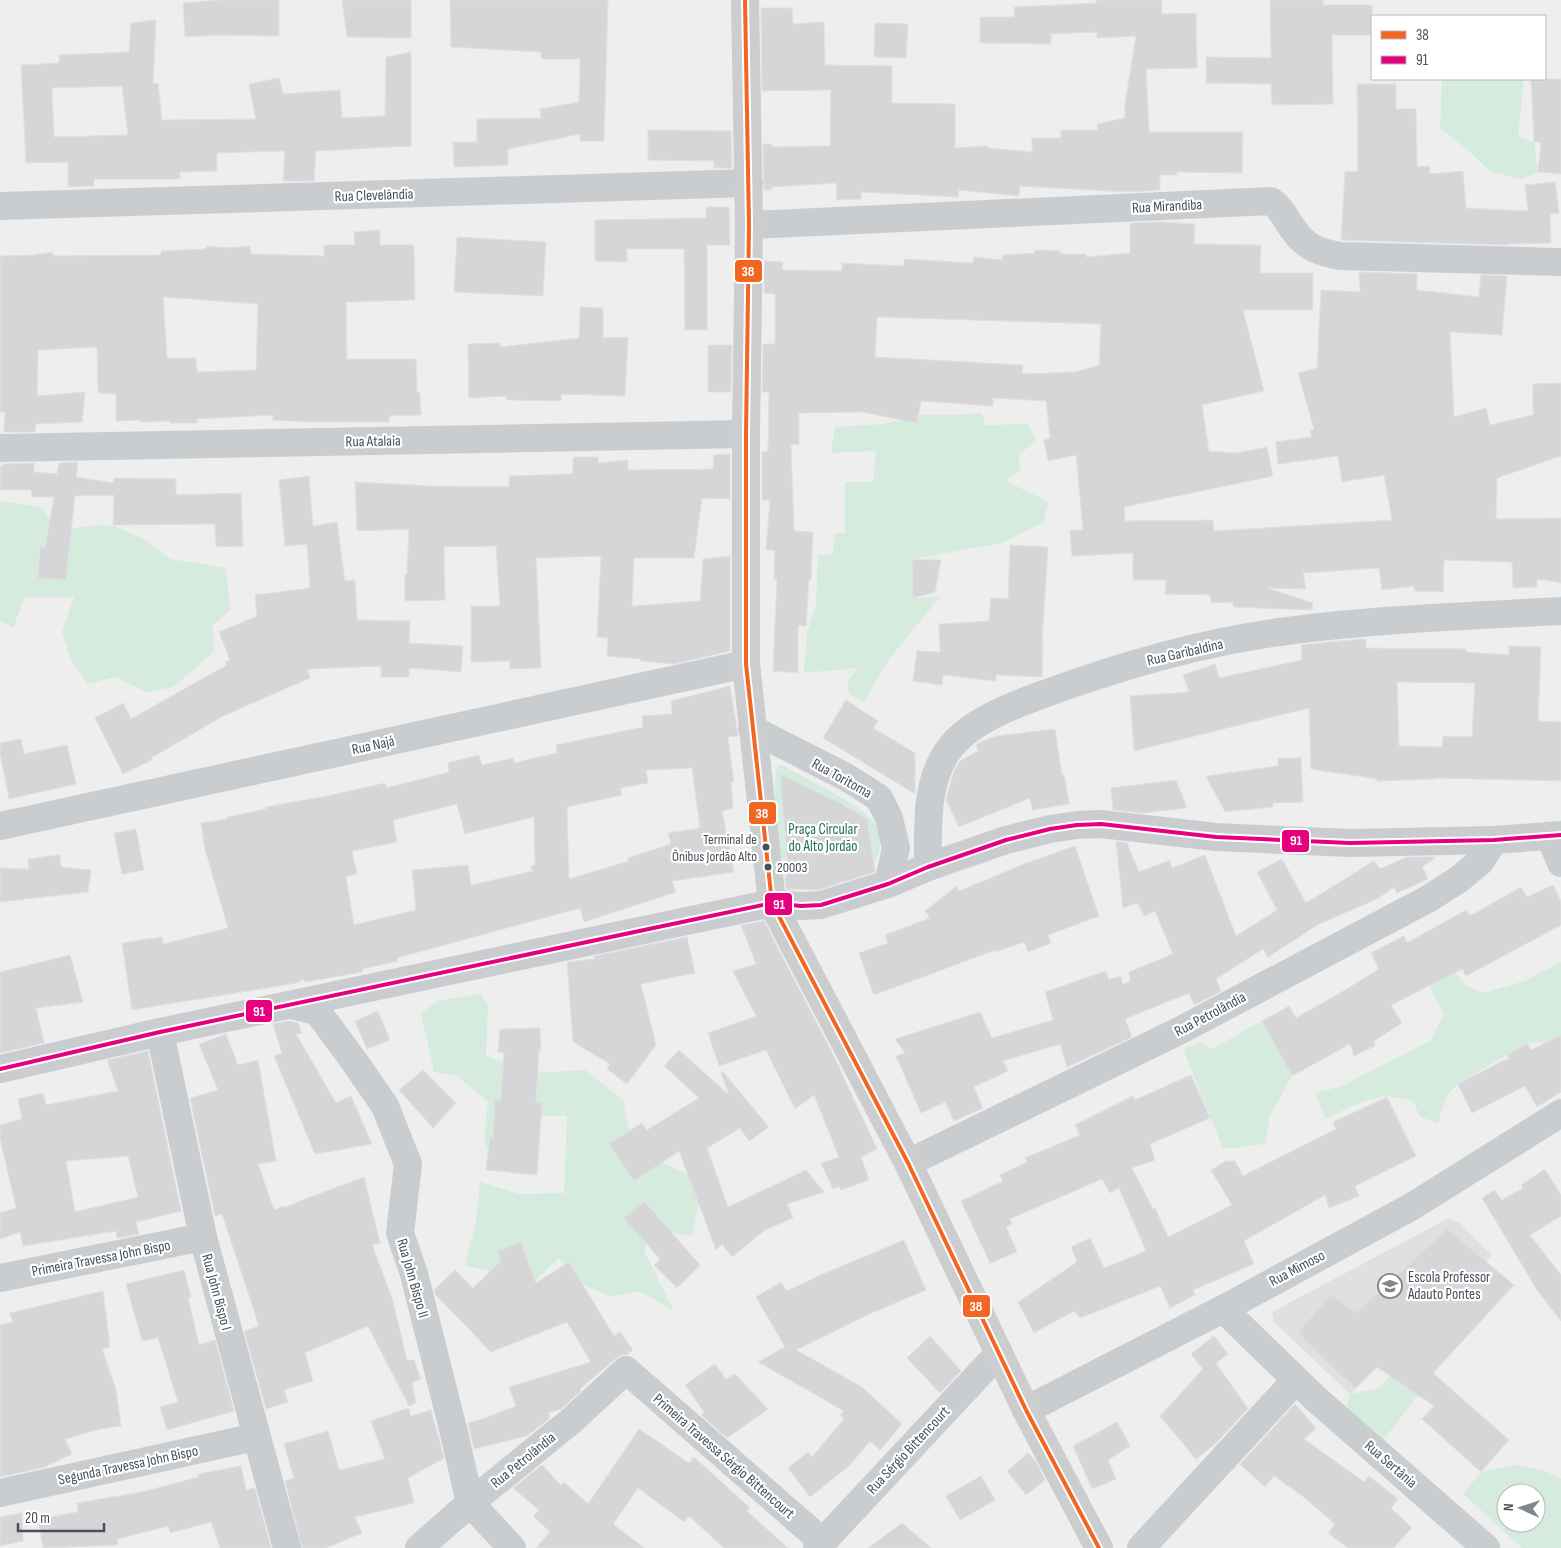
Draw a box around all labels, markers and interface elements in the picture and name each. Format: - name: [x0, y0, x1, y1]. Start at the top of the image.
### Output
- legend: [1371, 15, 1546, 80]
- text: 38: [1416, 26, 1429, 45]
- text: 91: [1416, 51, 1429, 70]
- street label: Rua Clevelândia: [334, 185, 414, 206]
- street label: Rua Mirandiba: [1131, 195, 1203, 218]
- line badge: 38: [734, 259, 763, 283]
- text: 38: [742, 263, 755, 280]
- street label: Rua Atalaia: [345, 432, 401, 451]
- street label: Rua Garibaldina: [1145, 634, 1225, 670]
- street label: Rua Najá: [350, 732, 396, 759]
- street label: Rua Toritoma: [808, 754, 875, 803]
- line badge: 38: [748, 801, 777, 825]
- text: 38: [756, 805, 769, 822]
- park label: Praça Circular do Alto Jordão: [788, 820, 858, 856]
- line badge: 91: [1281, 829, 1310, 853]
- place label: Terminal de Ônibus Jordão Alto: [672, 831, 757, 865]
- text: 91: [1290, 832, 1303, 849]
- marker: Terminal de Ônibus Jordão Alto: [761, 842, 771, 852]
- place label: 20003: [777, 859, 807, 876]
- marker: 20003: [763, 862, 773, 872]
- line badge: 91: [764, 892, 793, 916]
- text: 91: [773, 896, 786, 913]
- street label: Rua Petrolândia: [1171, 988, 1249, 1041]
- line badge: 91: [245, 999, 273, 1023]
- text: 91: [253, 1003, 266, 1020]
- street label: Primeira Travessa John Bispo: [30, 1236, 172, 1281]
- street label: Rua John Bispo II: [392, 1236, 433, 1320]
- street label: Rua Mimoso: [1266, 1246, 1328, 1291]
- street label: Rua John Bispo I: [197, 1252, 236, 1333]
- place label: Escola Professor Adauto Pontes: [1407, 1268, 1491, 1304]
- school or university icon: Escola Professor Adauto Pontes: [1377, 1273, 1403, 1299]
- line badge: 38: [962, 1294, 991, 1318]
- text: 38: [970, 1298, 983, 1315]
- street label: Primeira Travessa Sérgio Bittencourt: [649, 1390, 799, 1523]
- street label: Rua Sérgio Bittencourt: [863, 1402, 954, 1498]
- street label: Rua Petrolândia: [487, 1428, 560, 1492]
- street label: Rua Sertânia: [1360, 1436, 1421, 1493]
- street label: Segunda Travessa John Bispo: [56, 1441, 200, 1490]
- north arrow: [1496, 1483, 1546, 1533]
- scale bar: [18, 1500, 104, 1532]
- text: N: [1500, 1503, 1517, 1512]
- text: 20 m: [25, 1509, 50, 1528]

